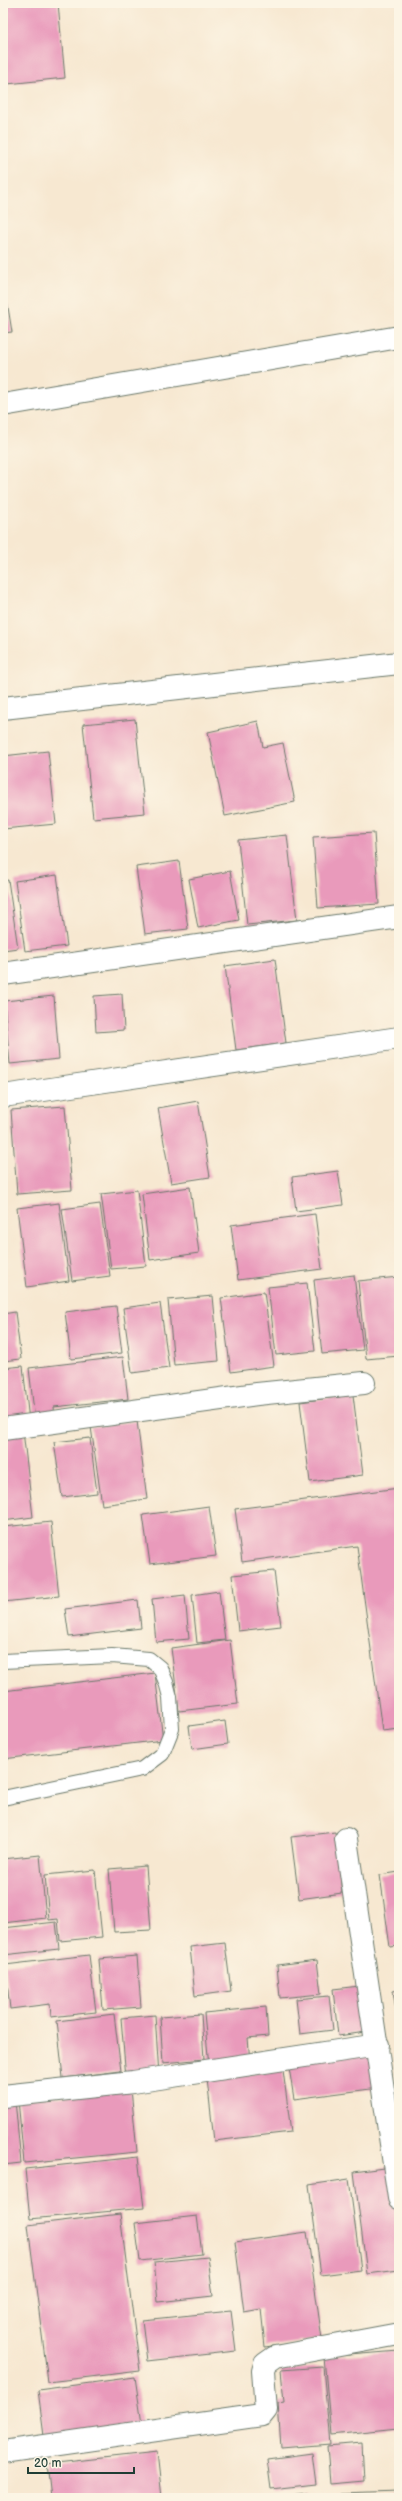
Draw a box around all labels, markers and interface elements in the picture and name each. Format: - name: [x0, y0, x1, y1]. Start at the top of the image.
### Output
- scale bar: [28, 2449, 134, 2475]
- text: 20 m: [34, 2456, 61, 2471]

